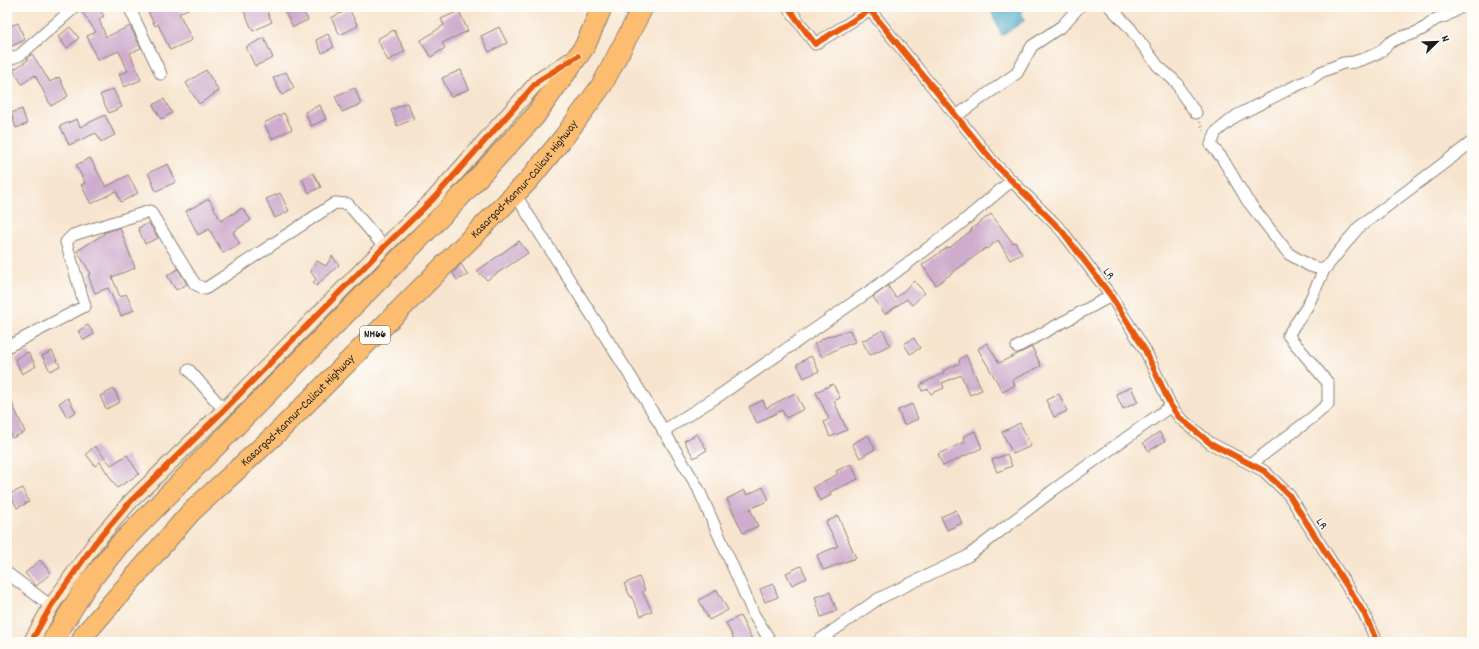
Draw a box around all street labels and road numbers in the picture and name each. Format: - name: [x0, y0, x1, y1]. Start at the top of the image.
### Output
- street label: Kasargod-Kannur-Calicut Highway: [467, 116, 583, 242]
- street label: LR: [1098, 265, 1118, 284]
- road number: NH66: [360, 326, 390, 344]
- street label: Kasargod-Kannur-Calicut Highway: [237, 350, 360, 471]
- street label: LR: [1311, 515, 1331, 533]

